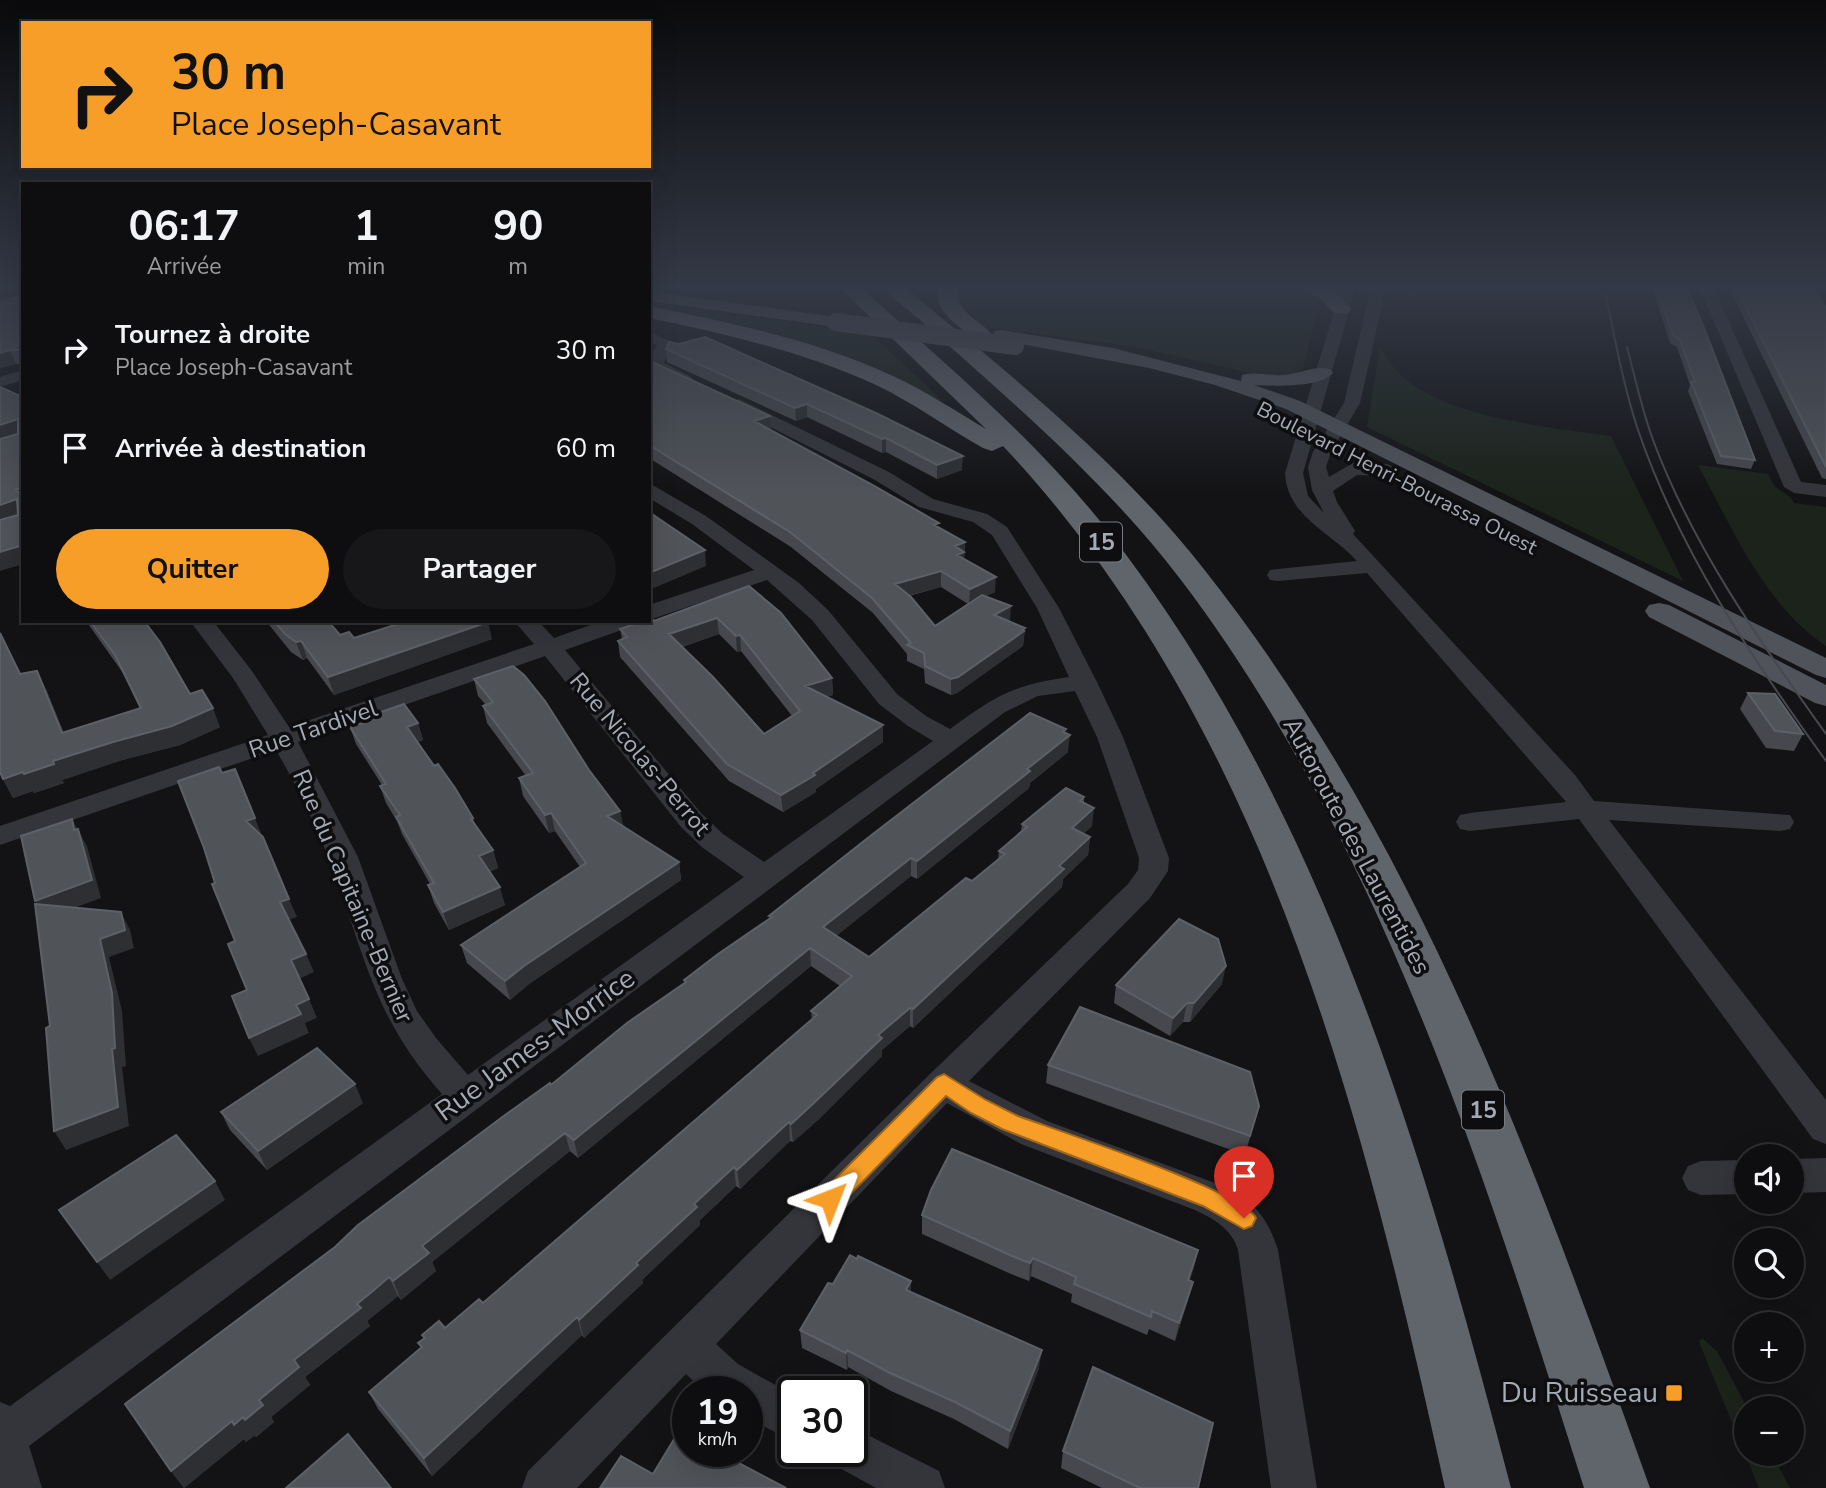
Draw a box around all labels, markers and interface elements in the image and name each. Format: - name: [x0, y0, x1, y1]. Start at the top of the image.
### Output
- text: 30 m: [171, 39, 286, 106]
- icon: right: [56, 49, 147, 140]
- text: Place Joseph-Casavant: [171, 103, 501, 146]
- text: 06:17: [129, 198, 240, 255]
- text: 1: [354, 198, 379, 255]
- text: 90: [493, 198, 543, 255]
- text: Arrivée: [147, 251, 222, 282]
- text: min: [347, 251, 385, 282]
- text: m: [508, 251, 528, 282]
- text: Tournez à droite: [115, 317, 310, 352]
- icon: right: [56, 331, 94, 369]
- text: 30 m: [556, 333, 616, 368]
- text: Place Joseph-Casavant: [115, 352, 352, 383]
- street label: Boulevard Henri-Bourassa Ouest: [1252, 395, 1543, 561]
- icon: arrive: [56, 429, 94, 467]
- text: Arrivée à destination: [115, 431, 366, 466]
- text: 60 m: [556, 431, 616, 466]
- road number: 15: [1080, 522, 1122, 562]
- button: Quitter: [56, 529, 329, 609]
- button: Partager: [343, 529, 616, 609]
- street label: Rue Nicolas-Perrot: [562, 666, 718, 843]
- street label: Rue Tardivel: [245, 692, 381, 766]
- street label: Autoroute des Laurentides: [1276, 712, 1438, 980]
- street label: Rue du Capitaine-Bernier: [285, 765, 421, 1028]
- street label: Rue James-Morrice: [427, 960, 643, 1130]
- road number: 15: [1462, 1091, 1504, 1130]
- map controls: [1734, 1144, 1804, 1466]
- button: sound: [1734, 1144, 1804, 1214]
- pin: [1214, 1146, 1274, 1218]
- icon: arrive: [1225, 1157, 1263, 1195]
- position arrow: [793, 1162, 867, 1236]
- button: search: [1734, 1228, 1804, 1298]
- button: +: [1734, 1312, 1804, 1382]
- place label: Du Ruisseau: [1501, 1374, 1658, 1412]
- speed limit sign: 30: [777, 1376, 868, 1467]
- marker: Du Ruisseau: [1664, 1383, 1684, 1403]
- text: 19: [696, 1389, 739, 1436]
- button: −: [1734, 1396, 1804, 1466]
- text: km/h: [698, 1427, 737, 1451]

